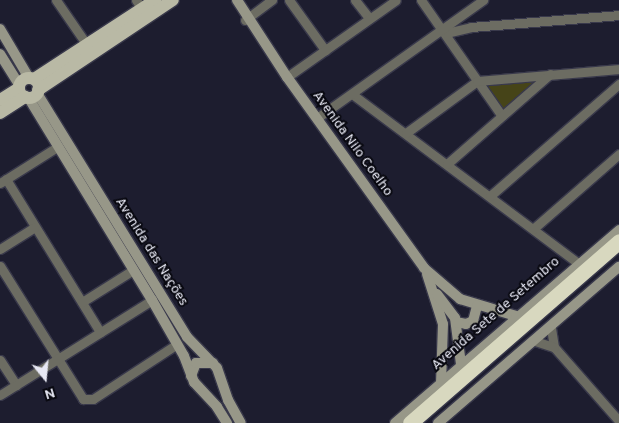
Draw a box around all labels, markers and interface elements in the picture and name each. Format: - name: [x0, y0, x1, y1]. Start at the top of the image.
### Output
- street label: Avenida Nilo Coelho: [308, 88, 396, 200]
- street label: Avenida das Nações: [111, 195, 191, 309]
- street label: Avenida Sete de Setembro: [428, 254, 564, 374]
- north arrow: [20, 353, 70, 403]
- text: N: [42, 383, 57, 402]

